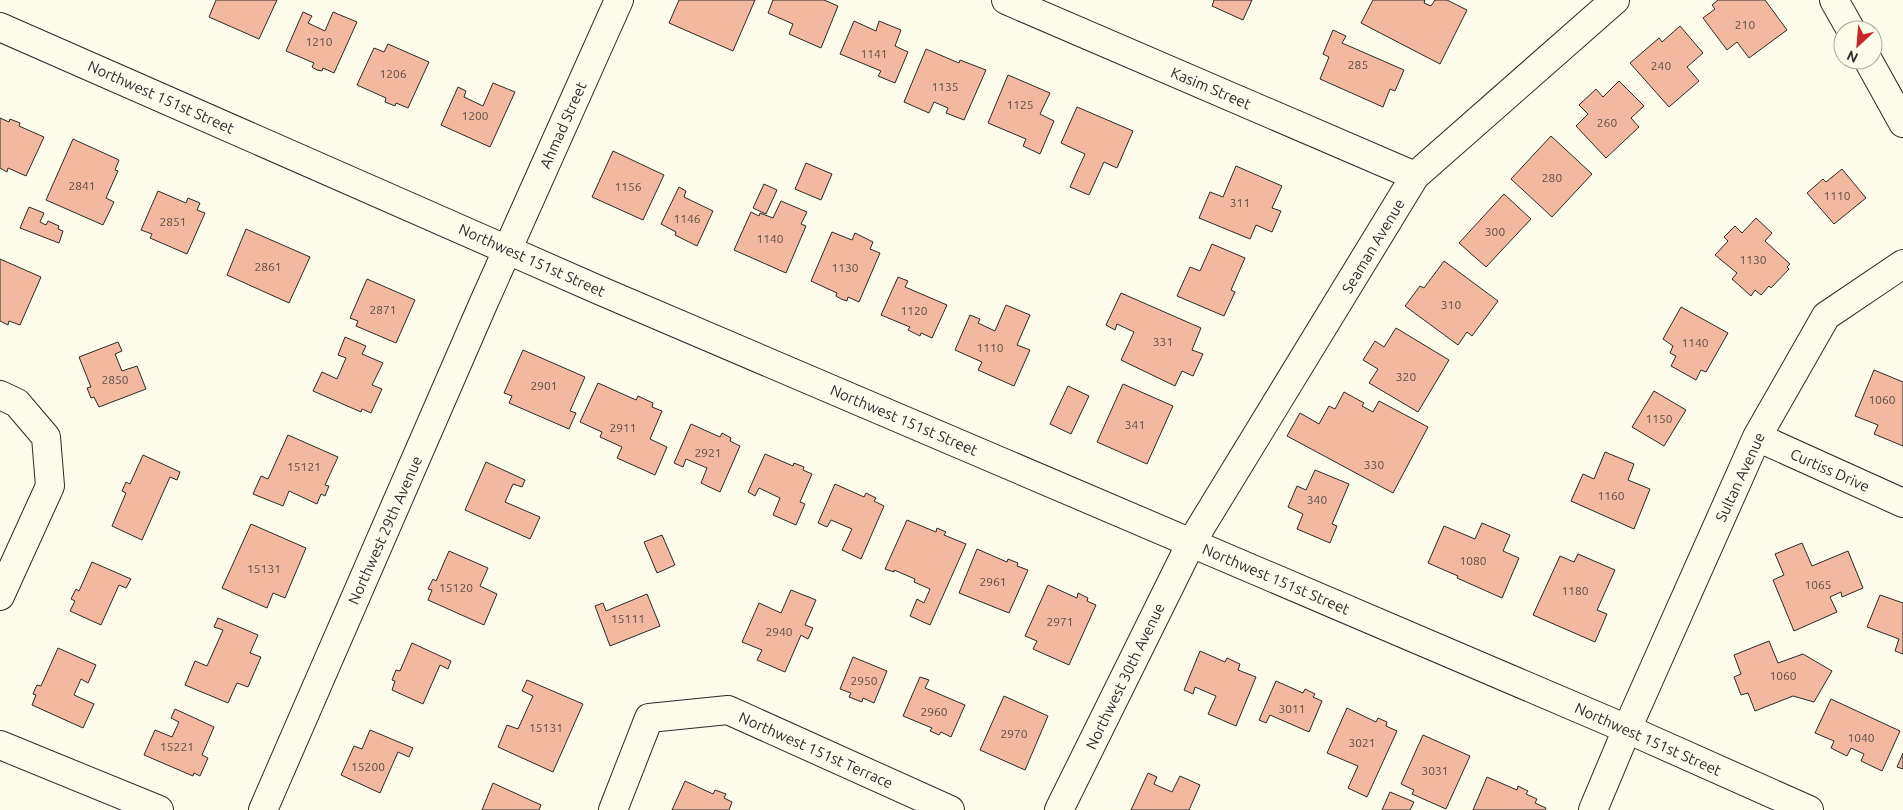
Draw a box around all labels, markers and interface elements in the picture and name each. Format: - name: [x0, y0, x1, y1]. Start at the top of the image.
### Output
- house number: 210: [1735, 18, 1755, 31]
- north arrow: [1833, 20, 1883, 70]
- house number: 1210: [305, 35, 333, 48]
- house number: 1141: [860, 47, 888, 60]
- text: N: [1844, 47, 1861, 66]
- street label: Northwest 151st Street: [85, 57, 237, 137]
- house number: 285: [1348, 58, 1368, 71]
- house number: 240: [1651, 59, 1671, 72]
- street label: Kasim Street: [1168, 64, 1254, 113]
- house number: 1206: [379, 67, 407, 80]
- street label: Ahmad Street: [536, 79, 590, 171]
- house number: 1135: [931, 80, 959, 93]
- house number: 1125: [1006, 98, 1034, 111]
- house number: 1200: [461, 109, 489, 122]
- house number: 260: [1597, 116, 1617, 129]
- house number: 280: [1542, 171, 1562, 184]
- house number: 2841: [68, 179, 96, 192]
- house number: 1156: [614, 180, 642, 193]
- house number: 1110: [1823, 189, 1851, 202]
- house number: 311: [1230, 196, 1250, 209]
- street label: Seaman Avenue: [1338, 196, 1408, 296]
- house number: 1146: [673, 212, 701, 225]
- house number: 2851: [159, 215, 187, 228]
- street label: Northwest 151st Street: [456, 220, 608, 300]
- house number: 300: [1485, 225, 1505, 238]
- house number: 1140: [756, 232, 784, 245]
- house number: 1130: [1739, 253, 1767, 266]
- house number: 2861: [254, 260, 282, 273]
- house number: 1130: [831, 261, 859, 274]
- house number: 310: [1441, 298, 1461, 311]
- house number: 2871: [369, 303, 397, 316]
- house number: 1120: [900, 304, 928, 317]
- house number: 331: [1153, 335, 1173, 348]
- house number: 1140: [1681, 336, 1709, 349]
- house number: 1110: [976, 341, 1004, 354]
- house number: 320: [1396, 370, 1416, 383]
- house number: 2850: [101, 373, 129, 386]
- house number: 2901: [530, 379, 558, 392]
- street label: Northwest 151st Street: [828, 381, 980, 459]
- house number: 1060: [1868, 393, 1896, 406]
- house number: 1150: [1645, 412, 1673, 425]
- house number: 341: [1125, 418, 1145, 431]
- house number: 2911: [609, 421, 637, 434]
- street label: Sultan Avenue: [1712, 430, 1768, 524]
- street label: Curtiss Drive: [1788, 445, 1872, 495]
- house number: 2921: [694, 446, 722, 459]
- street label: Northwest 29th Avenue: [345, 453, 425, 607]
- house number: 330: [1364, 458, 1384, 471]
- house number: 15121: [287, 460, 321, 473]
- house number: 1160: [1597, 489, 1625, 502]
- house number: 340: [1307, 493, 1327, 506]
- street label: Northwest 151st Street: [1200, 540, 1352, 618]
- house number: 1080: [1459, 554, 1487, 567]
- house number: 15131: [247, 562, 281, 575]
- house number: 2961: [979, 575, 1007, 588]
- house number: 1065: [1804, 578, 1832, 591]
- house number: 15120: [439, 581, 473, 594]
- house number: 1180: [1561, 584, 1589, 597]
- street label: Northwest 30th Avenue: [1082, 600, 1168, 752]
- house number: 15111: [611, 612, 645, 625]
- house number: 2971: [1046, 615, 1074, 628]
- house number: 2940: [765, 625, 793, 638]
- house number: 1060: [1769, 669, 1797, 682]
- house number: 2950: [850, 674, 878, 687]
- street label: Northwest 151st Street: [1572, 699, 1724, 779]
- house number: 3011: [1278, 702, 1306, 715]
- house number: 2960: [920, 705, 948, 718]
- street label: Northwest 151st Terrace: [736, 708, 896, 792]
- house number: 15131: [529, 721, 563, 734]
- house number: 2970: [1000, 727, 1028, 740]
- house number: 1040: [1847, 731, 1875, 744]
- house number: 3021: [1348, 736, 1376, 749]
- house number: 15221: [160, 740, 194, 753]
- house number: 15200: [351, 760, 385, 773]
- house number: 3031: [1421, 764, 1449, 777]

